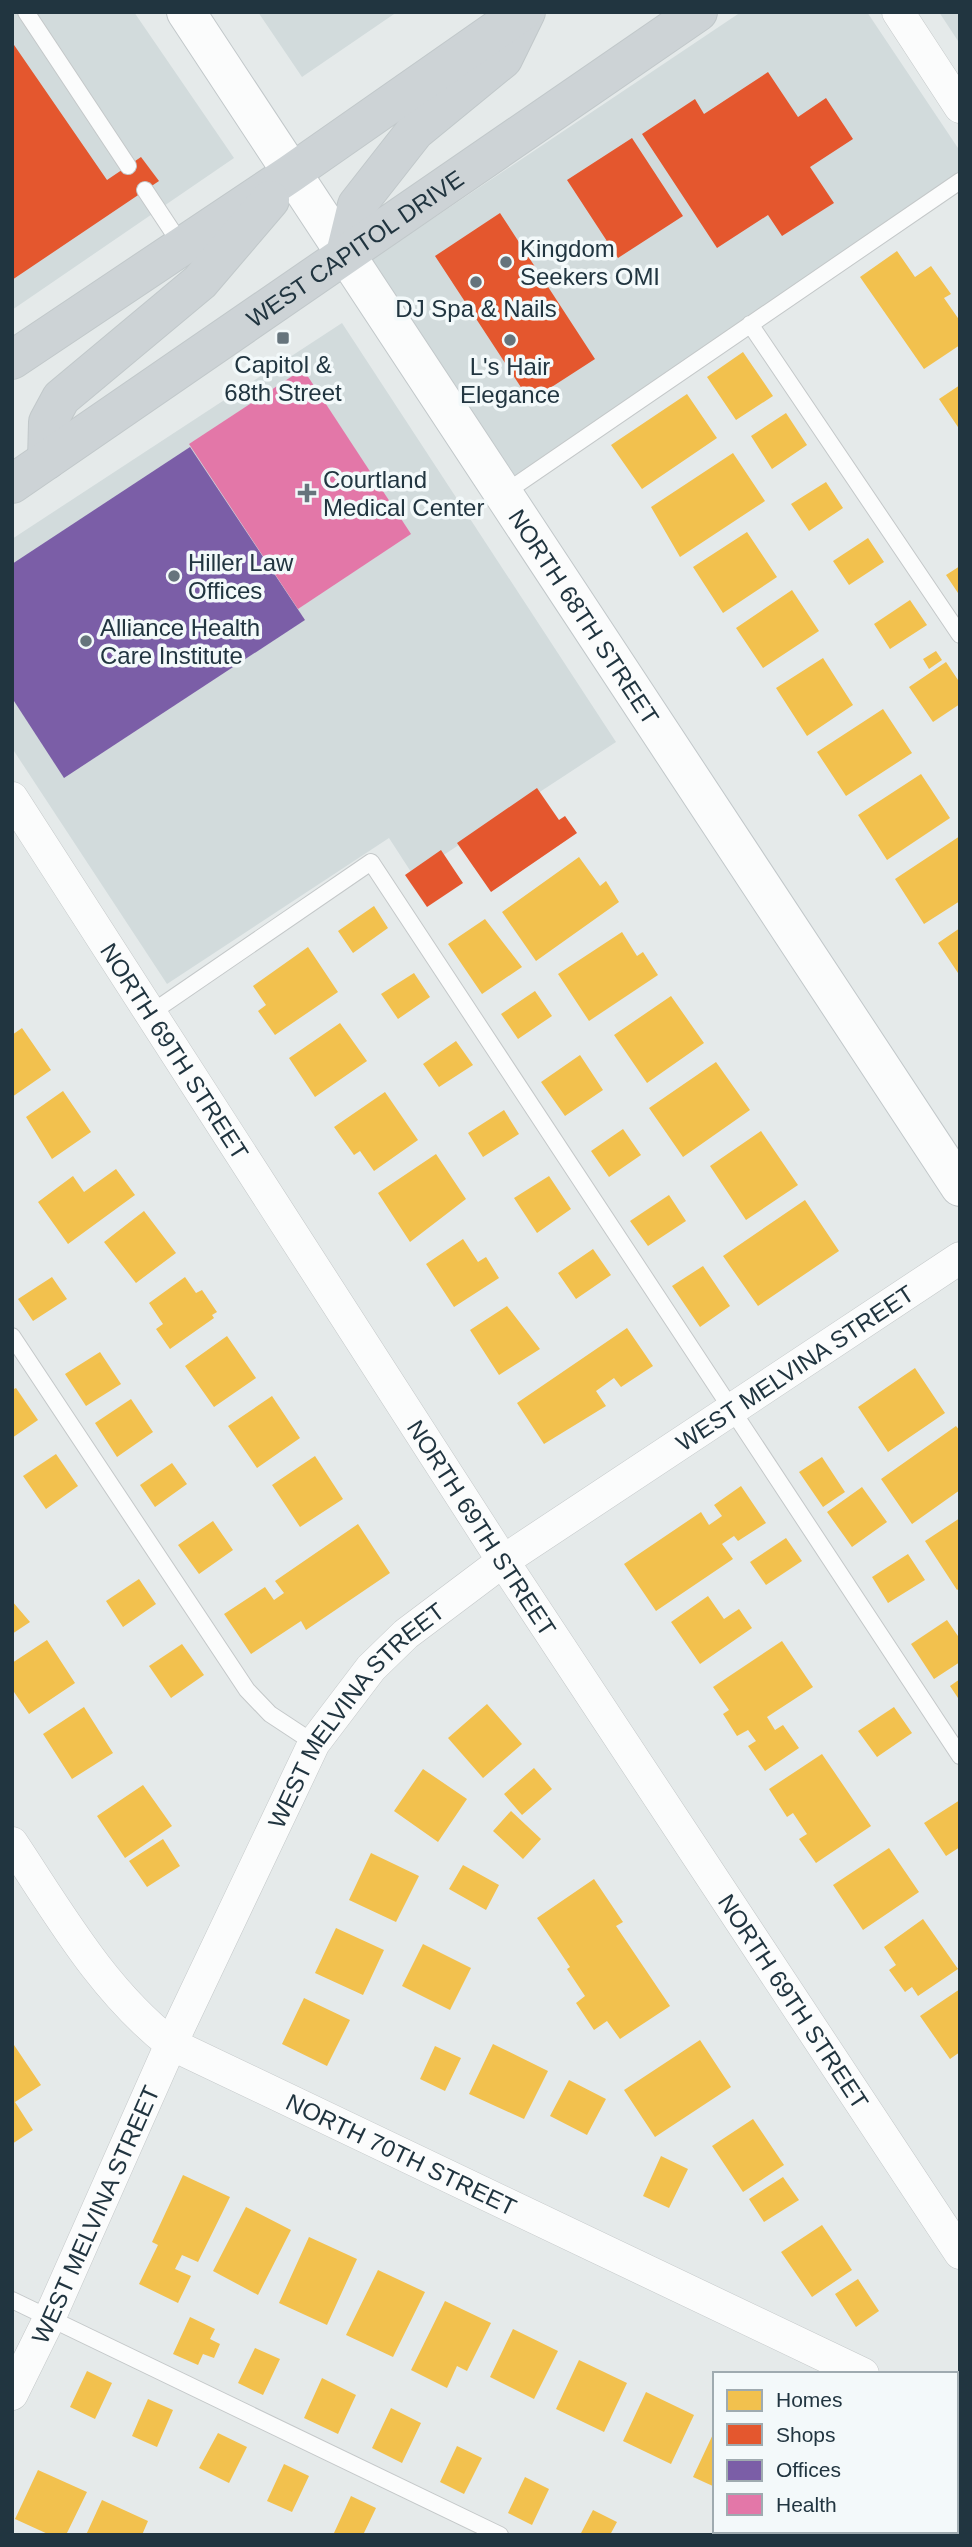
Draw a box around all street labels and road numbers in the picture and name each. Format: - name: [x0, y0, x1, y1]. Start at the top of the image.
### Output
- street label: WEST CAPITOL DRIVE: [241, 164, 468, 332]
- street label: NORTH 68TH STREET: [504, 504, 665, 729]
- street label: NORTH 69TH STREET: [95, 938, 255, 1165]
- street label: WEST MELVINA STREET: [671, 1279, 919, 1456]
- street label: NORTH 69TH STREET: [402, 1415, 562, 1641]
- street label: WEST MELVINA STREET: [262, 1597, 449, 1832]
- street label: NORTH 69TH STREET: [713, 1889, 875, 2114]
- street label: WEST MELVINA STREET: [26, 2081, 164, 2348]
- street label: NORTH 70TH STREET: [282, 2088, 521, 2220]

